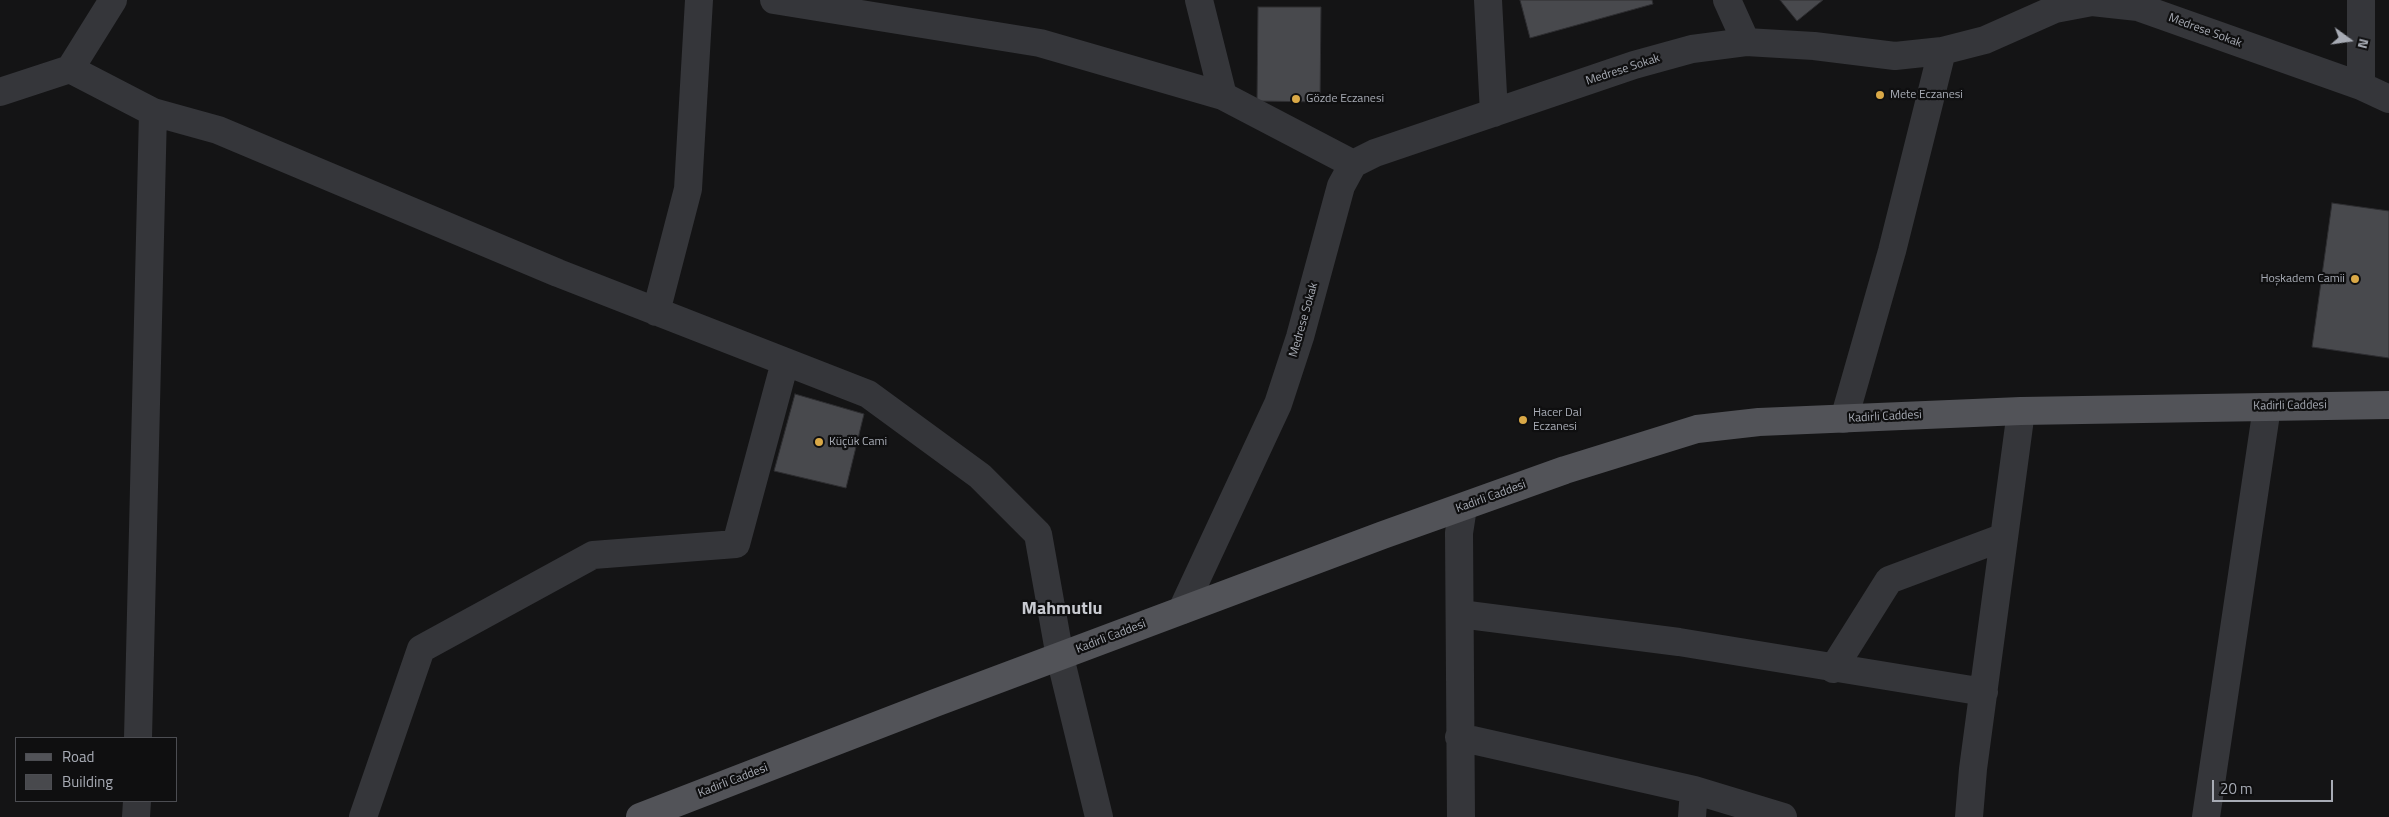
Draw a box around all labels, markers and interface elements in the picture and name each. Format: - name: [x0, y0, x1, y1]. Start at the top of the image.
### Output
- street label: Medrese Sokak: [2166, 11, 2244, 51]
- north arrow: [2324, 15, 2374, 65]
- text: N: [2353, 36, 2375, 51]
- street label: Medrese Sokak: [1584, 51, 1662, 89]
- place label: Mete Eczanesi: [1890, 88, 1963, 102]
- marker: Mete Eczanesi: [1874, 89, 1886, 101]
- place label: Gözde Eczanesi: [1306, 92, 1384, 106]
- marker: Gözde Eczanesi: [1290, 93, 1302, 105]
- place label: Hoşkadem Camii: [2260, 272, 2345, 286]
- marker: Hoşkadem Camii: [2349, 273, 2361, 285]
- street label: Medrese Sokak: [1286, 281, 1322, 359]
- street label: Kadirli Caddesi: [2253, 398, 2327, 414]
- place label: Hacer Dal Eczanesi: [1533, 406, 1582, 434]
- street label: Kadirli Caddesi: [1848, 408, 1922, 426]
- marker: Hacer Dal Eczanesi: [1517, 414, 1529, 426]
- place label: Küçük Cami: [829, 435, 887, 449]
- marker: Küçük Cami: [813, 436, 825, 448]
- street label: Kadirli Caddesi: [1454, 478, 1528, 516]
- district label: Mahmutlu: [1021, 599, 1103, 621]
- street label: Kadirli Caddesi: [1074, 617, 1148, 657]
- legend: [15, 737, 178, 802]
- text: Road: [62, 745, 94, 768]
- street label: Kadirli Caddesi: [696, 761, 770, 801]
- text: Building: [62, 770, 113, 793]
- scale bar: [2214, 770, 2335, 802]
- text: 20 m: [2220, 777, 2253, 800]

